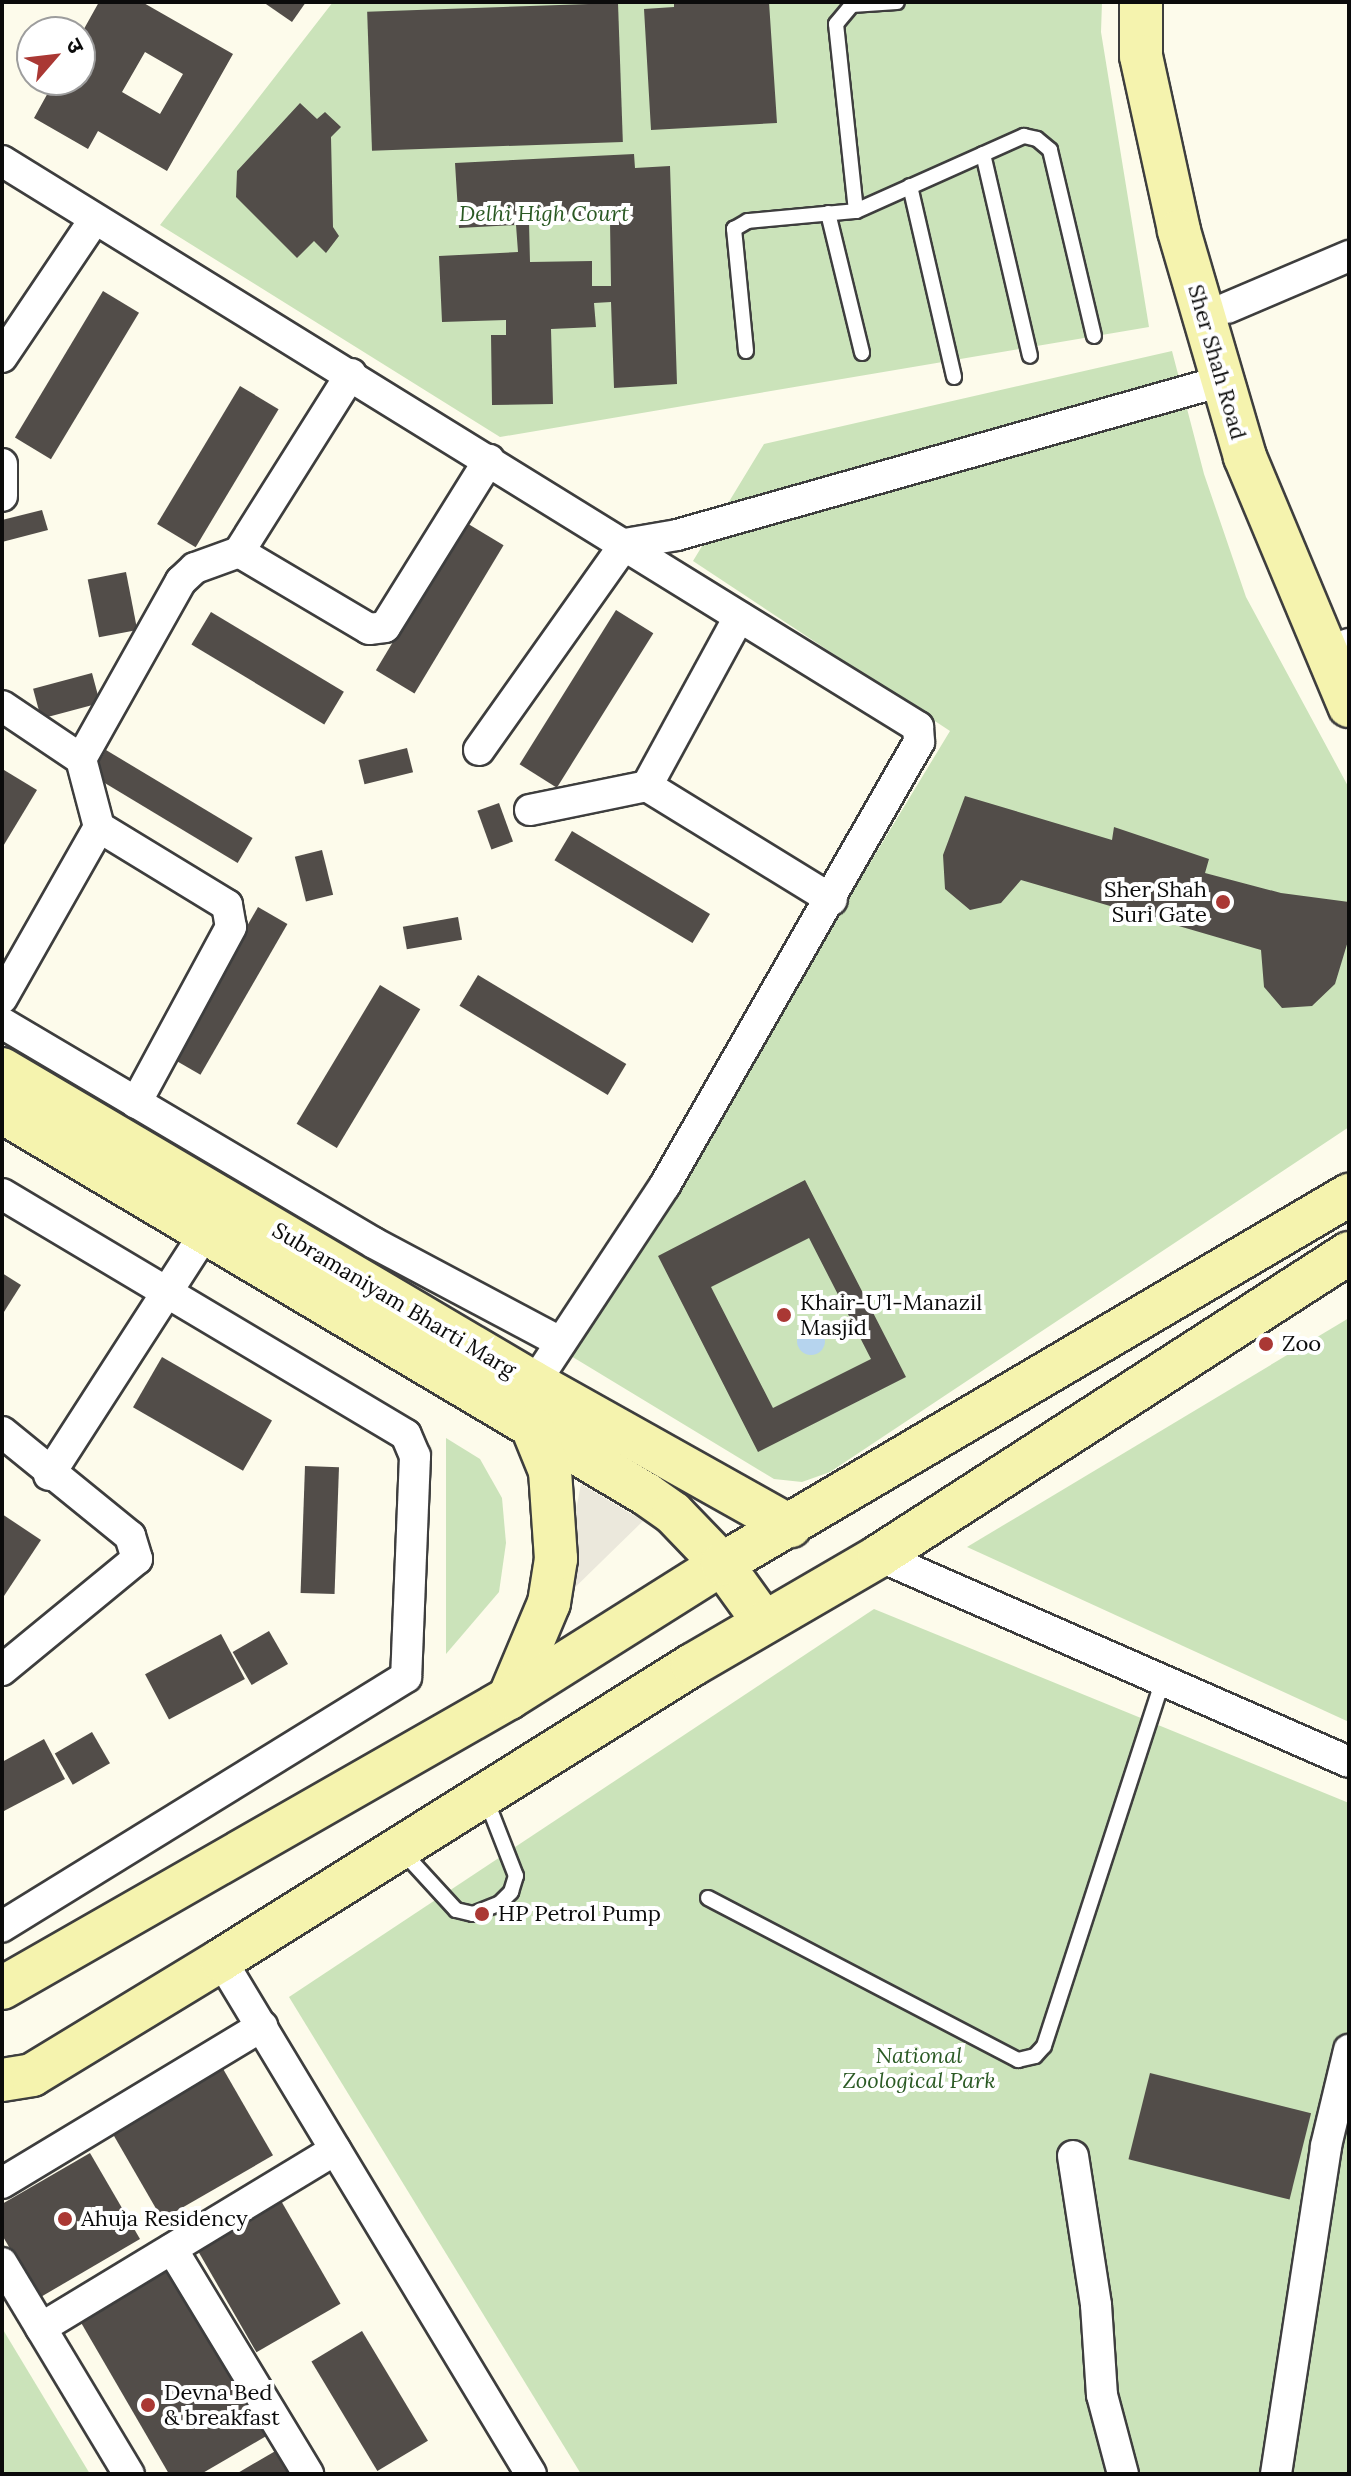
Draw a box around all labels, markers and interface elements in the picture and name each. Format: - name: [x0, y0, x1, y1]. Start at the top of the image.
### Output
- north arrow: [16, 16, 96, 96]
- text: उ: [60, 33, 91, 58]
- park label: Delhi High Court: [459, 201, 629, 227]
- street label: Sher Shah Road: [1182, 282, 1252, 442]
- place label: Sher Shah Suri Gate: [1104, 876, 1207, 928]
- marker: Sher Shah Suri Gate: [1214, 893, 1232, 911]
- street label: Subramaniyam Bharti Marg: [268, 1217, 520, 1383]
- place label: Khair-U’l-Manazil Masjid: [800, 1289, 982, 1340]
- marker: Khair-U’l-Manazil Masjid: [775, 1306, 793, 1324]
- place label: Zoo: [1282, 1331, 1321, 1357]
- marker: Zoo: [1257, 1335, 1275, 1353]
- place label: HP Petrol Pump: [498, 1901, 661, 1927]
- marker: HP Petrol Pump: [473, 1905, 491, 1923]
- park label: National Zoological Park: [842, 2042, 996, 2094]
- place label: Ahuja Residency: [81, 2206, 248, 2232]
- marker: Ahuja Residency: [56, 2210, 74, 2228]
- place label: Devna Bed & breakfast: [164, 2379, 280, 2430]
- marker: Devna Bed & breakfast: [139, 2396, 157, 2414]

